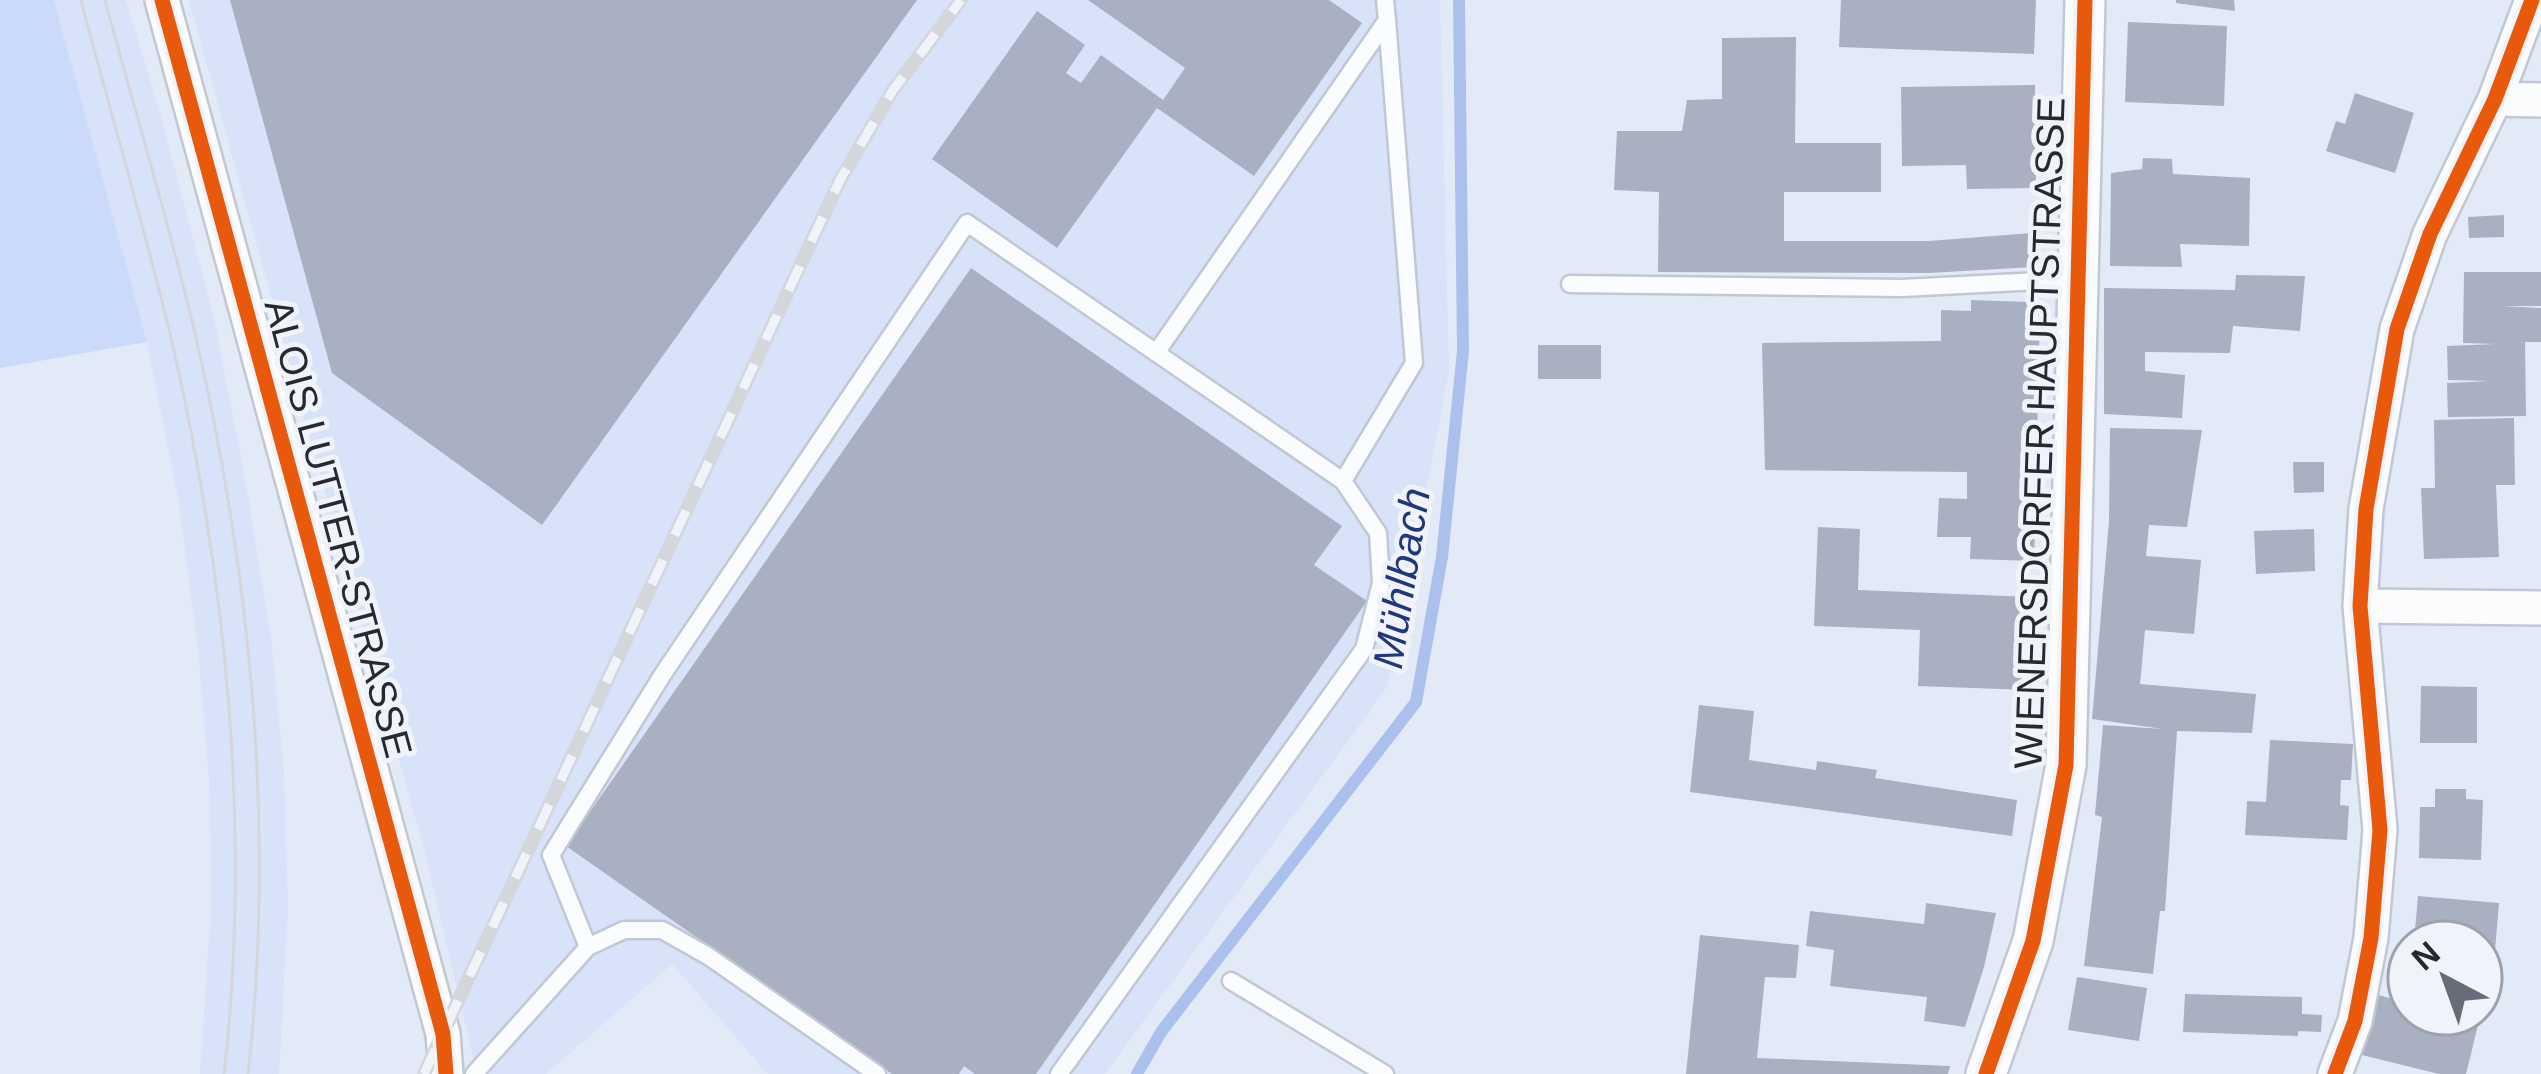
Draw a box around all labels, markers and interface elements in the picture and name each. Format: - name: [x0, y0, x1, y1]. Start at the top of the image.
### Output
- street label: WIENERSDORFER HAUPTSTRASSE: [2006, 97, 2073, 769]
- street label: ALOIS LUTTER-STRASSE: [257, 294, 420, 762]
- water label: Mühlbach: [1364, 484, 1439, 672]
- north arrow: [2385, 918, 2505, 1038]
- text: N: [2405, 934, 2447, 978]

